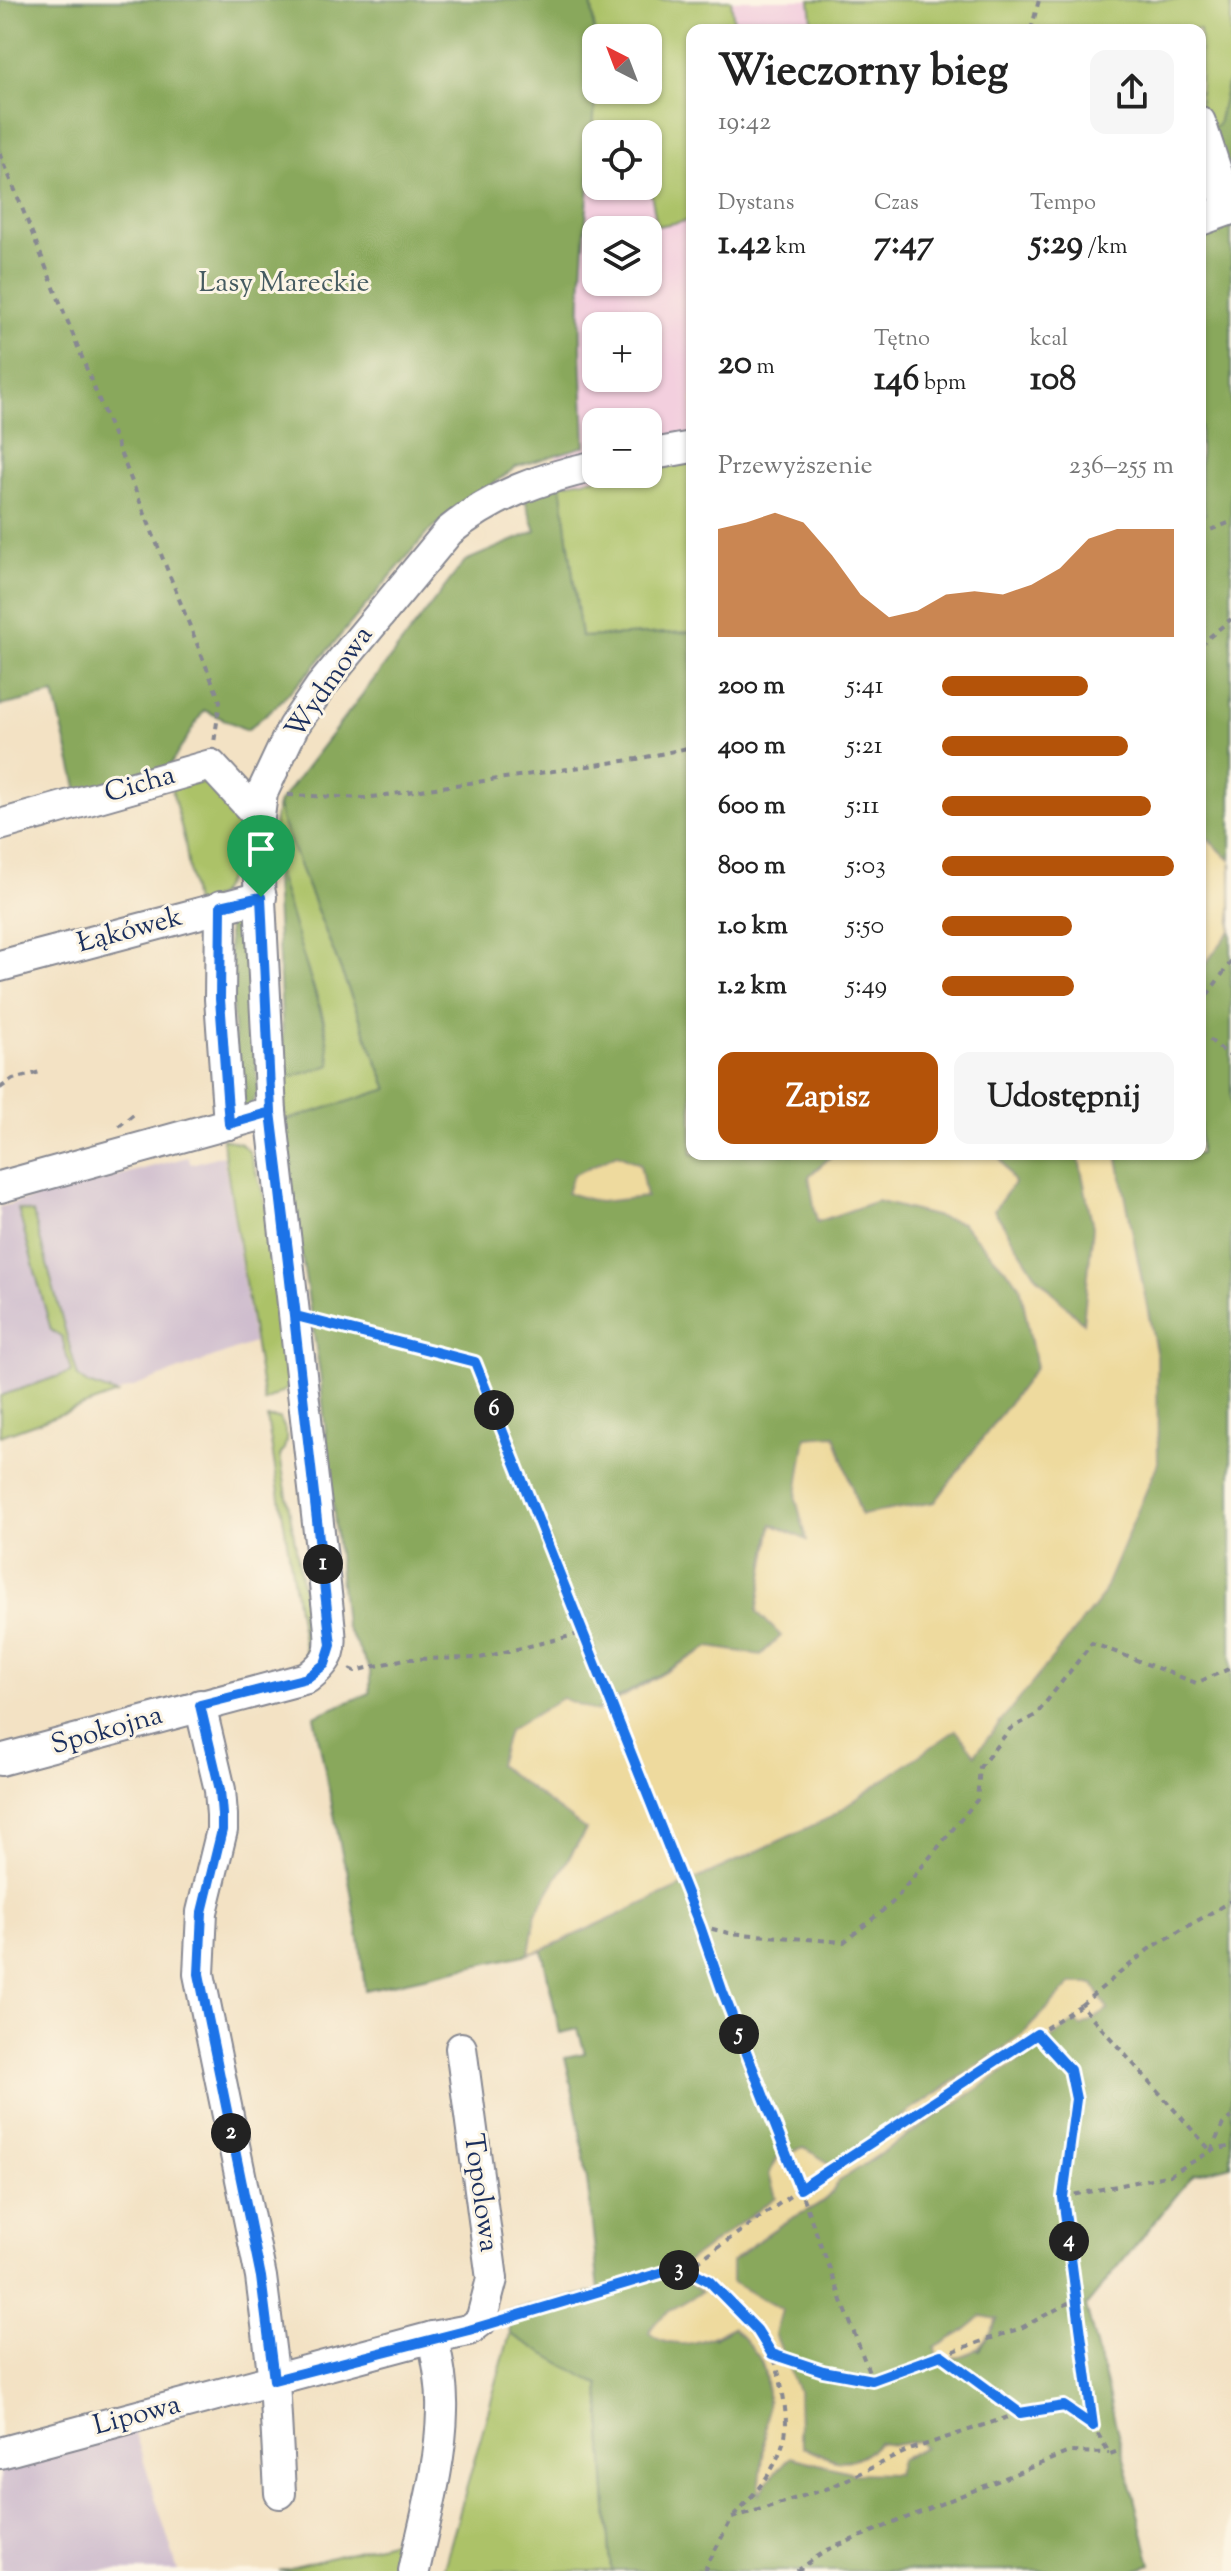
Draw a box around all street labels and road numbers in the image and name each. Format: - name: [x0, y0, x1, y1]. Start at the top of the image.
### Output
- street label: Wydmowa: [276, 618, 384, 748]
- street label: Cicha: [100, 756, 180, 814]
- street label: Łąkówek: [73, 898, 187, 964]
- street label: Spokojna: [46, 1696, 168, 1766]
- street label: Topolowa: [452, 2131, 508, 2255]
- street label: Lipowa: [89, 2385, 185, 2447]

